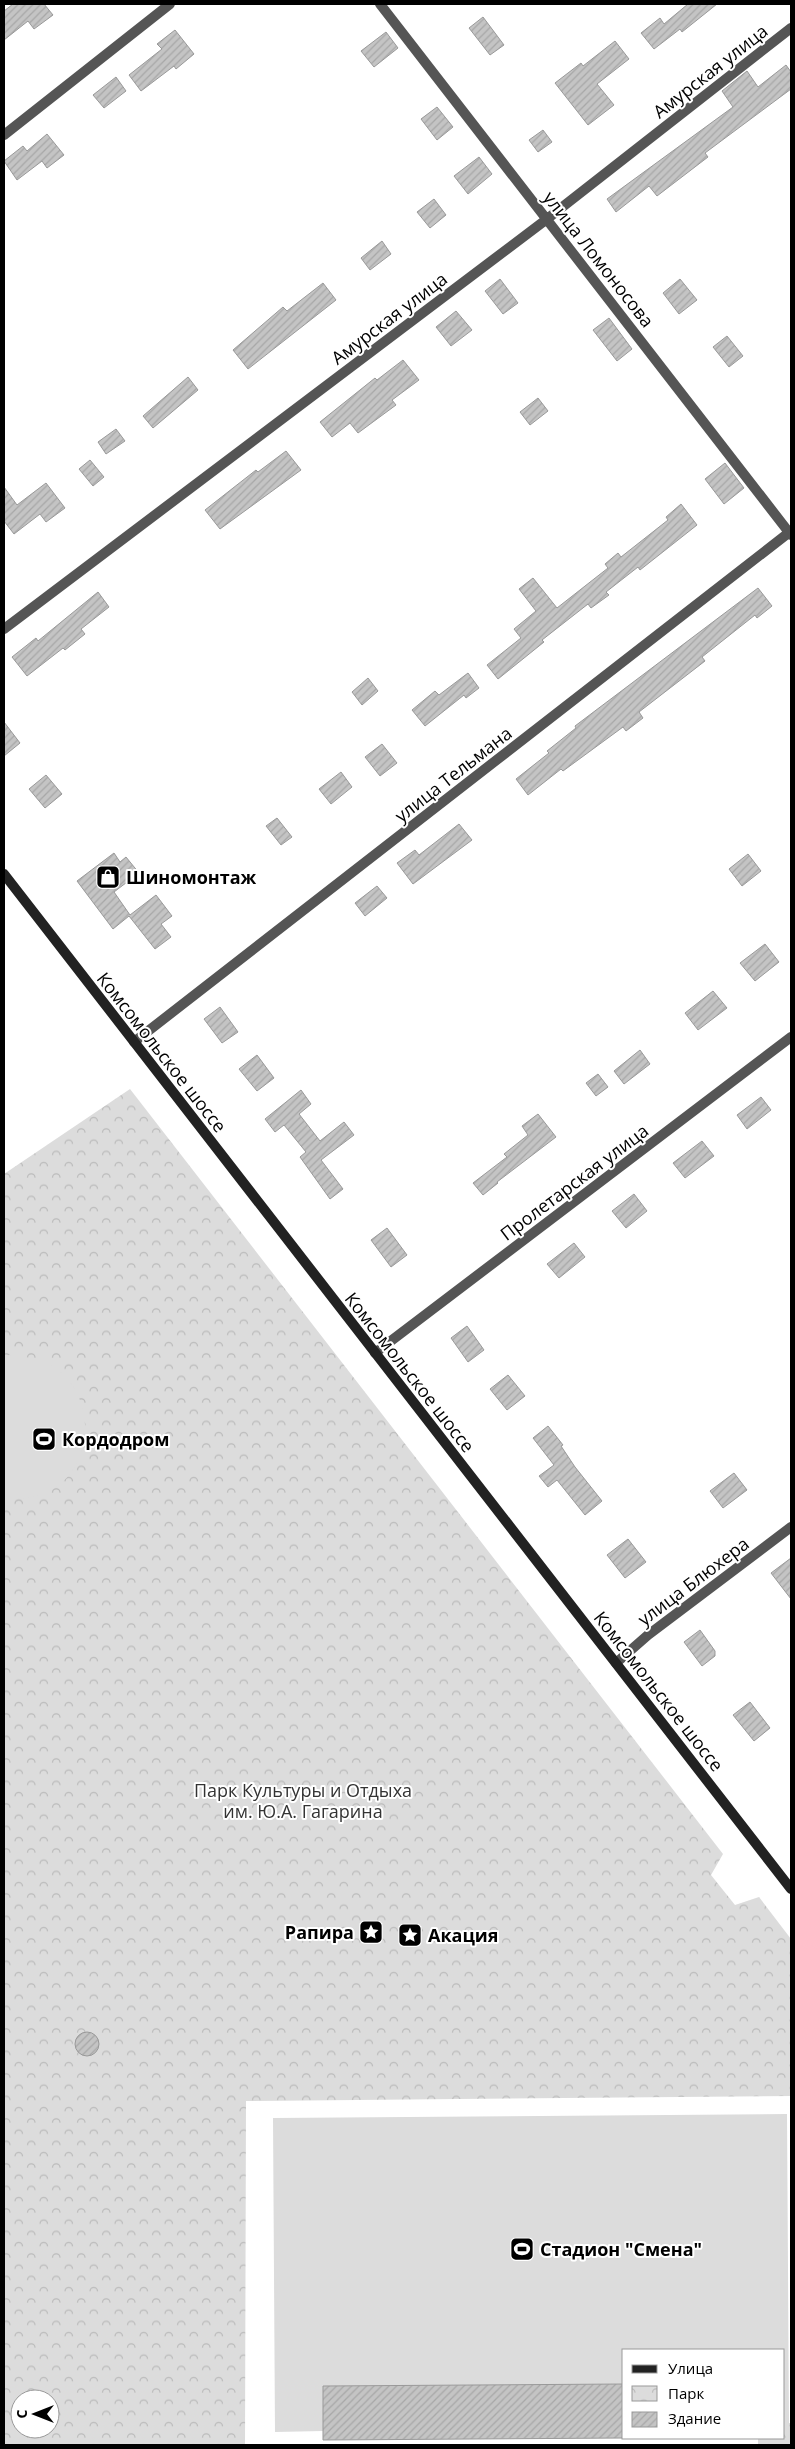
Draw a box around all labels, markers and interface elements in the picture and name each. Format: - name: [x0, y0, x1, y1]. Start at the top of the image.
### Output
- street label: Амурская улица: [648, 19, 772, 123]
- street label: улица Ломоносова: [538, 186, 660, 332]
- street label: Амурская улица: [326, 267, 452, 369]
- street label: улица Тельмана: [390, 721, 516, 827]
- shop icon: Шиномонтаж: [95, 864, 121, 890]
- place label: Шиномонтаж: [126, 865, 257, 889]
- street label: Комсомольское шоссе: [92, 967, 232, 1137]
- street label: Пролетарская улица: [495, 1118, 653, 1246]
- street label: Комсомольское шоссе: [340, 1287, 480, 1457]
- sports icon: Кордодром: [31, 1426, 57, 1452]
- place label: Кордодром: [62, 1427, 169, 1451]
- street label: улица Блюхера: [632, 1531, 754, 1631]
- street label: Комсомольское шоссе: [589, 1606, 729, 1776]
- park label: Парк Культуры и Отдыха им. Ю.А. Гагарина: [194, 1778, 412, 1823]
- place icon: Рапира: [358, 1919, 384, 1945]
- place label: Рапира: [285, 1920, 354, 1944]
- place icon: Акация: [397, 1922, 423, 1948]
- place label: Акация: [428, 1923, 498, 1947]
- sports icon: Стадион "Смена": [509, 2236, 535, 2262]
- place label: Стадион "Смена": [540, 2237, 702, 2261]
- legend: [622, 2349, 785, 2439]
- text: Улица: [668, 2358, 713, 2378]
- text: Парк: [668, 2383, 704, 2403]
- north arrow: [10, 2389, 60, 2439]
- text: Здание: [668, 2408, 721, 2428]
- text: С: [12, 2409, 31, 2418]

